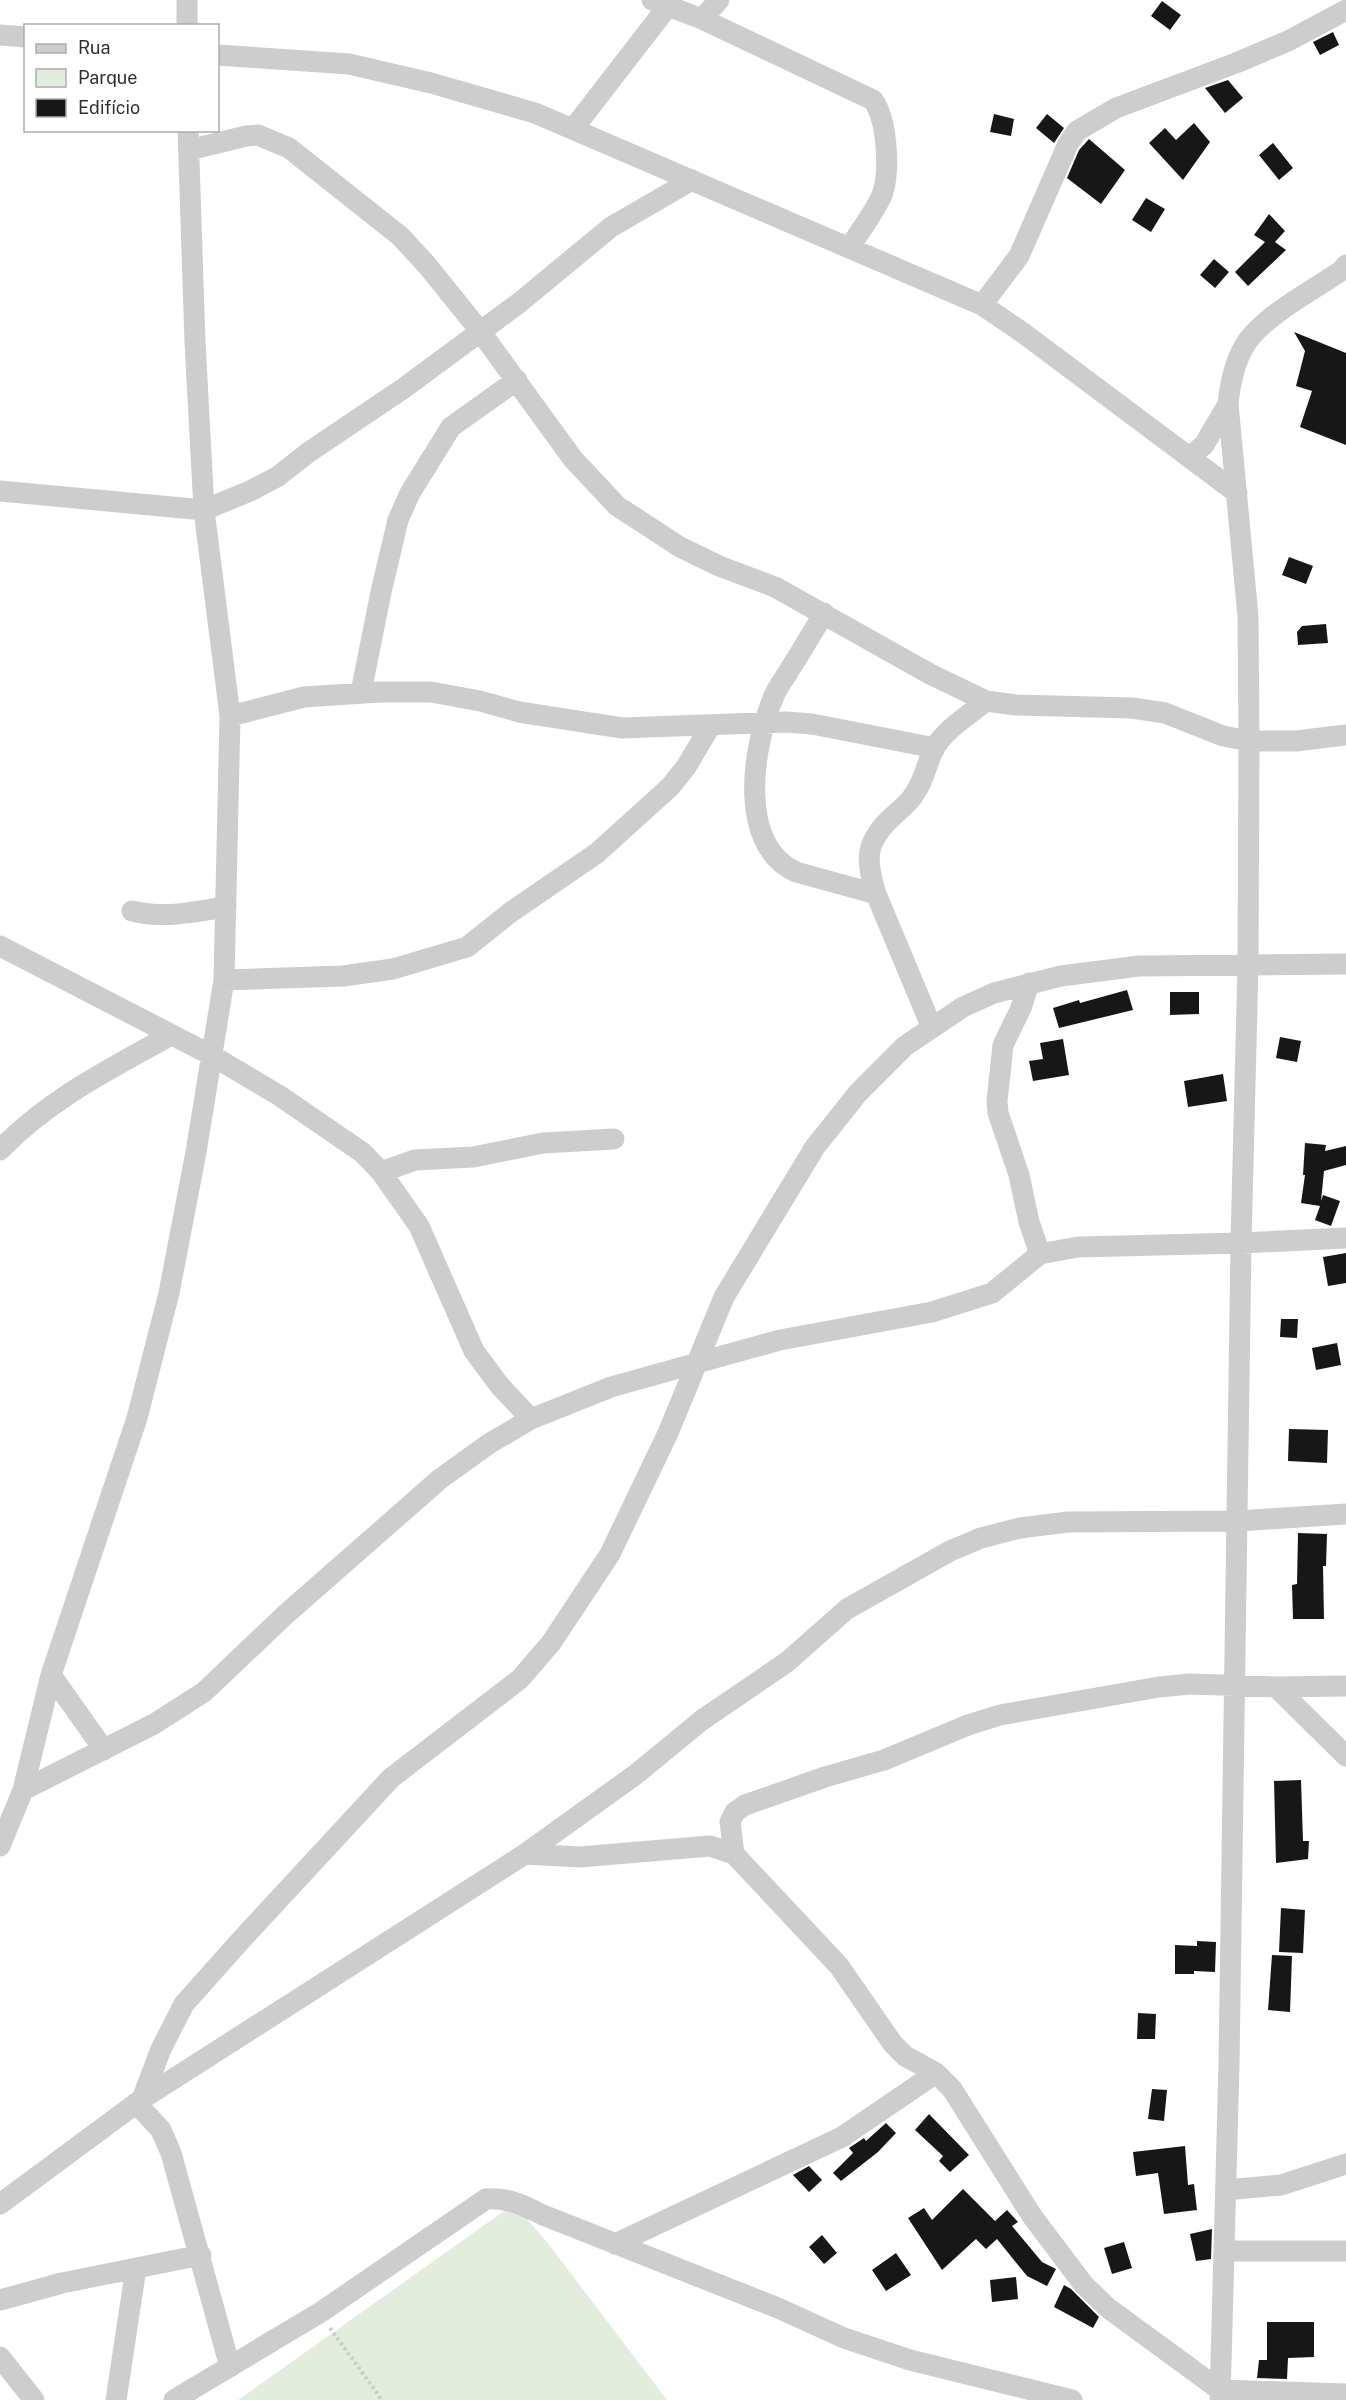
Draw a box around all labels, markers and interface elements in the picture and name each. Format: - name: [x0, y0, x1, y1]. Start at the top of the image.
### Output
- legend: [24, 24, 219, 132]
- text: Rua: [78, 37, 110, 58]
- text: Parque: [78, 67, 138, 88]
- text: Edifício: [78, 97, 140, 118]

